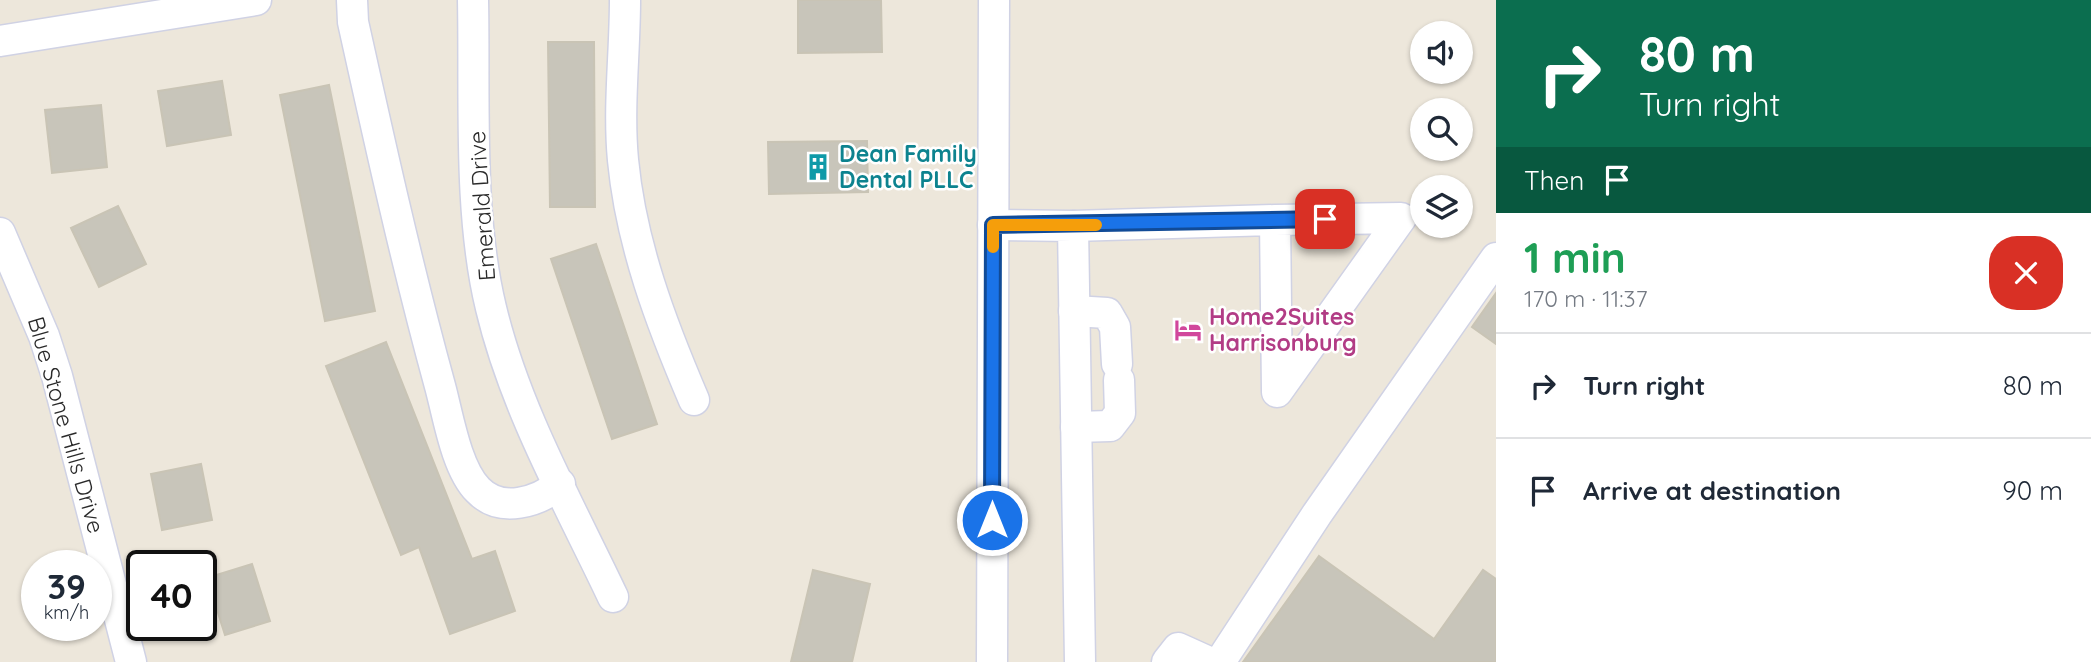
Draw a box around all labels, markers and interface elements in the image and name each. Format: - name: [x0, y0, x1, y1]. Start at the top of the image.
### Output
- map controls: [1410, 21, 1473, 238]
- button: sound: [1410, 21, 1473, 84]
- text: 80 m: [1639, 23, 1755, 84]
- icon: right: [1524, 28, 1615, 119]
- text: Turn right: [1639, 84, 1780, 124]
- button: search: [1410, 98, 1473, 161]
- street label: Emerald Drive: [462, 130, 501, 282]
- place label: Dean Family Dental PLLC: [839, 139, 977, 194]
- building icon: Dean Family Dental PLLC: [803, 152, 833, 182]
- icon: arrive: [1598, 161, 1636, 199]
- text: Then: [1524, 164, 1584, 197]
- button: layers: [1410, 175, 1473, 238]
- pin: [1295, 189, 1355, 249]
- icon: arrive: [1306, 200, 1344, 238]
- text: 1 min: [1524, 231, 1626, 284]
- button: close: [1989, 236, 2063, 310]
- text: 170 m · 11:37: [1524, 284, 1647, 313]
- place label: Home2Suites Harrisonburg: [1209, 302, 1357, 357]
- street label: Blue Stone Hills Drive: [22, 313, 111, 537]
- hotel icon: Home2Suites Harrisonburg: [1173, 315, 1203, 345]
- icon: right: [1524, 367, 1562, 405]
- text: Turn right: [1583, 369, 1705, 402]
- text: 80 m: [2003, 369, 2063, 402]
- icon: arrive: [1524, 472, 1562, 510]
- text: Arrive at destination: [1583, 474, 1841, 507]
- text: 90 m: [2002, 474, 2063, 507]
- position arrow: [955, 483, 1029, 557]
- speed limit sign: 40: [126, 550, 217, 641]
- text: 39: [47, 564, 86, 608]
- text: km/h: [44, 601, 89, 624]

